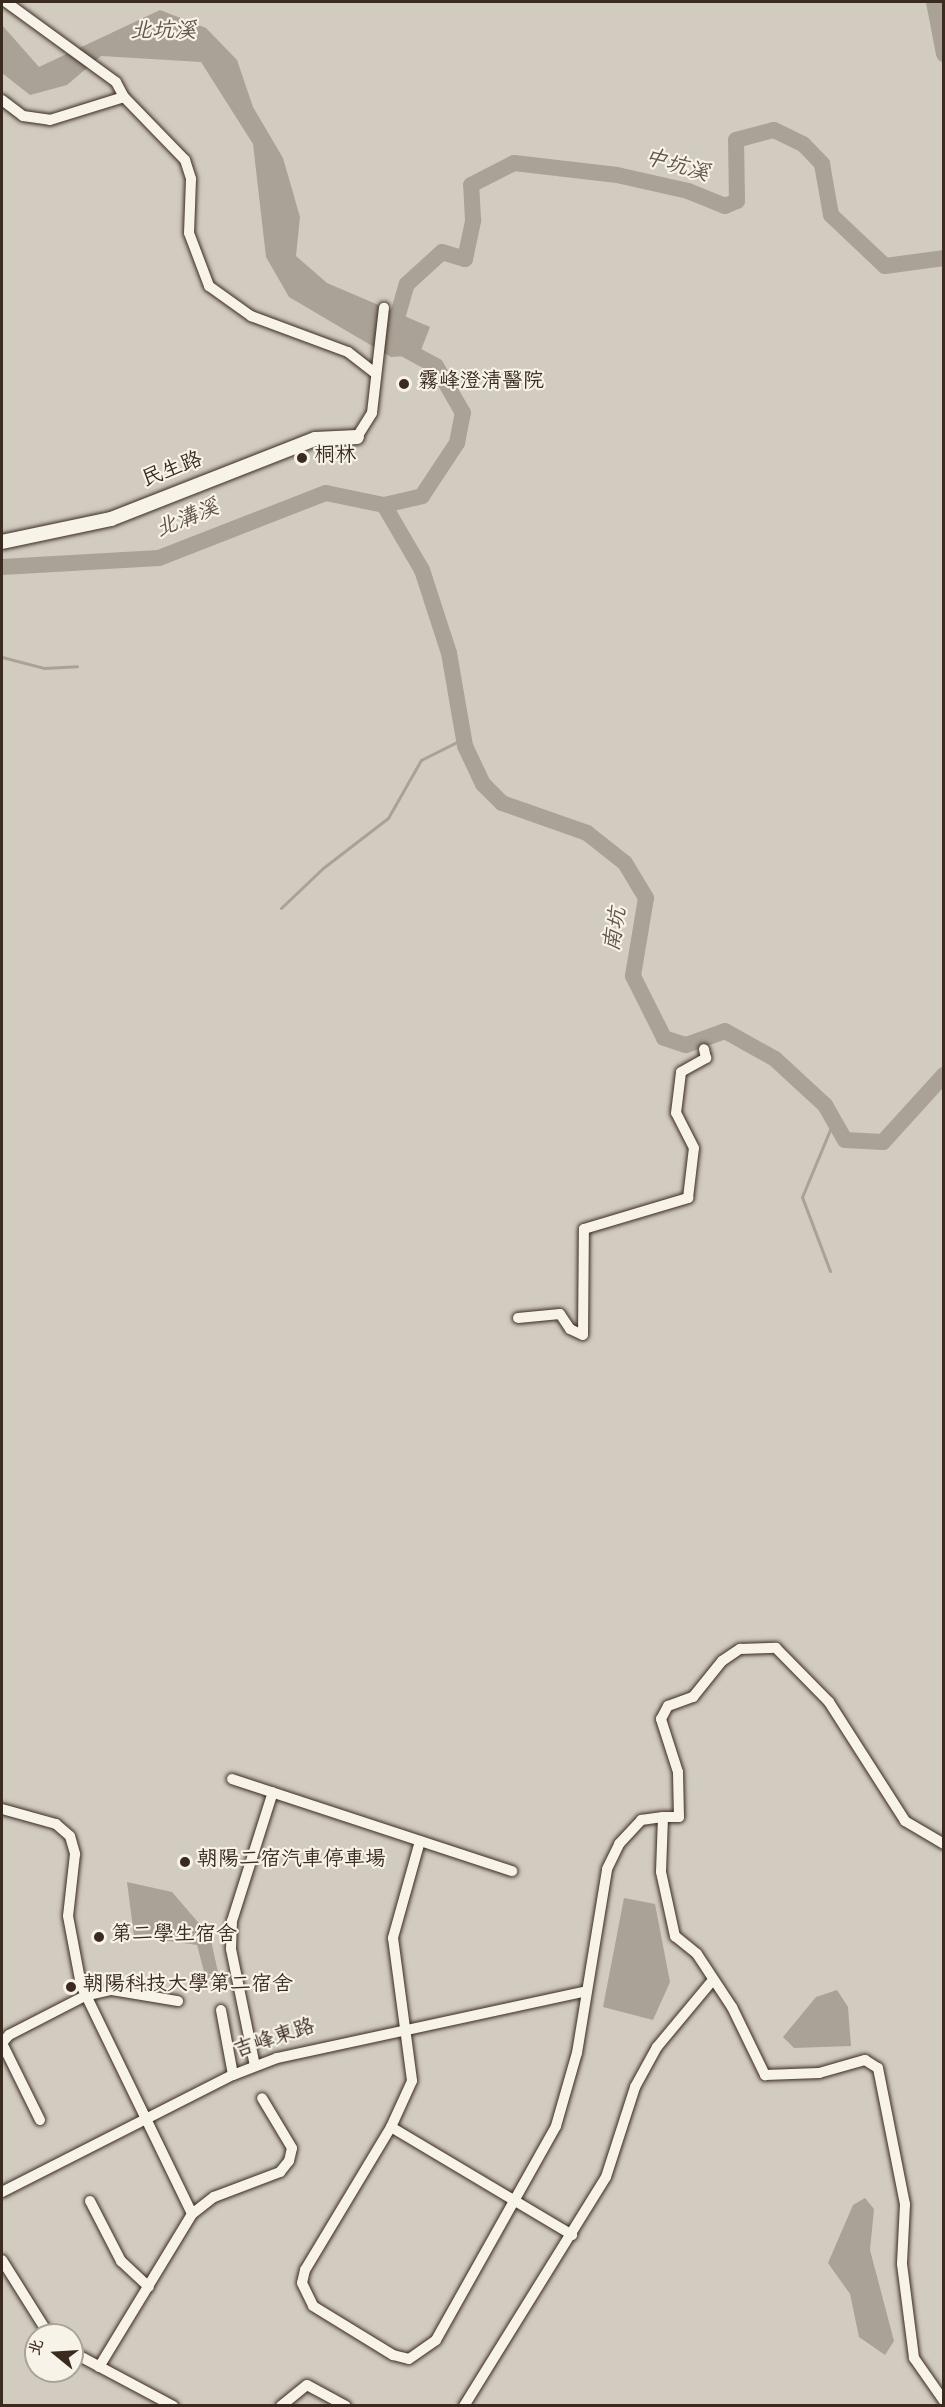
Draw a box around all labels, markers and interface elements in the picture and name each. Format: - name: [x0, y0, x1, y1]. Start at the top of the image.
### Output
- water label: 北坑溪: [130, 21, 196, 47]
- water label: 中坑溪: [641, 146, 711, 190]
- place label: 霧峰澄清醫院: [418, 371, 544, 397]
- marker: 霧峰澄清醫院: [395, 375, 413, 393]
- place label: 桐林: [314, 445, 356, 471]
- street label: 民生路: [139, 449, 207, 495]
- marker: 桐林: [295, 451, 309, 465]
- water label: 北溝溪: [152, 496, 224, 546]
- water label: 南坑: [601, 906, 635, 954]
- place label: 朝陽二宿汽車停車場: [197, 1849, 386, 1875]
- marker: 朝陽二宿汽車停車場: [178, 1855, 192, 1869]
- place label: 第二學生宿舍: [111, 1924, 237, 1950]
- marker: 第二學生宿舍: [92, 1930, 106, 1944]
- place label: 朝陽科技大學第二宿舍: [83, 1974, 293, 2000]
- marker: 朝陽科技大學第二宿舍: [64, 1980, 78, 1994]
- street label: 吉峰東路: [231, 2016, 319, 2066]
- north arrow: [24, 2323, 84, 2383]
- text: 北: [27, 2337, 50, 2358]

